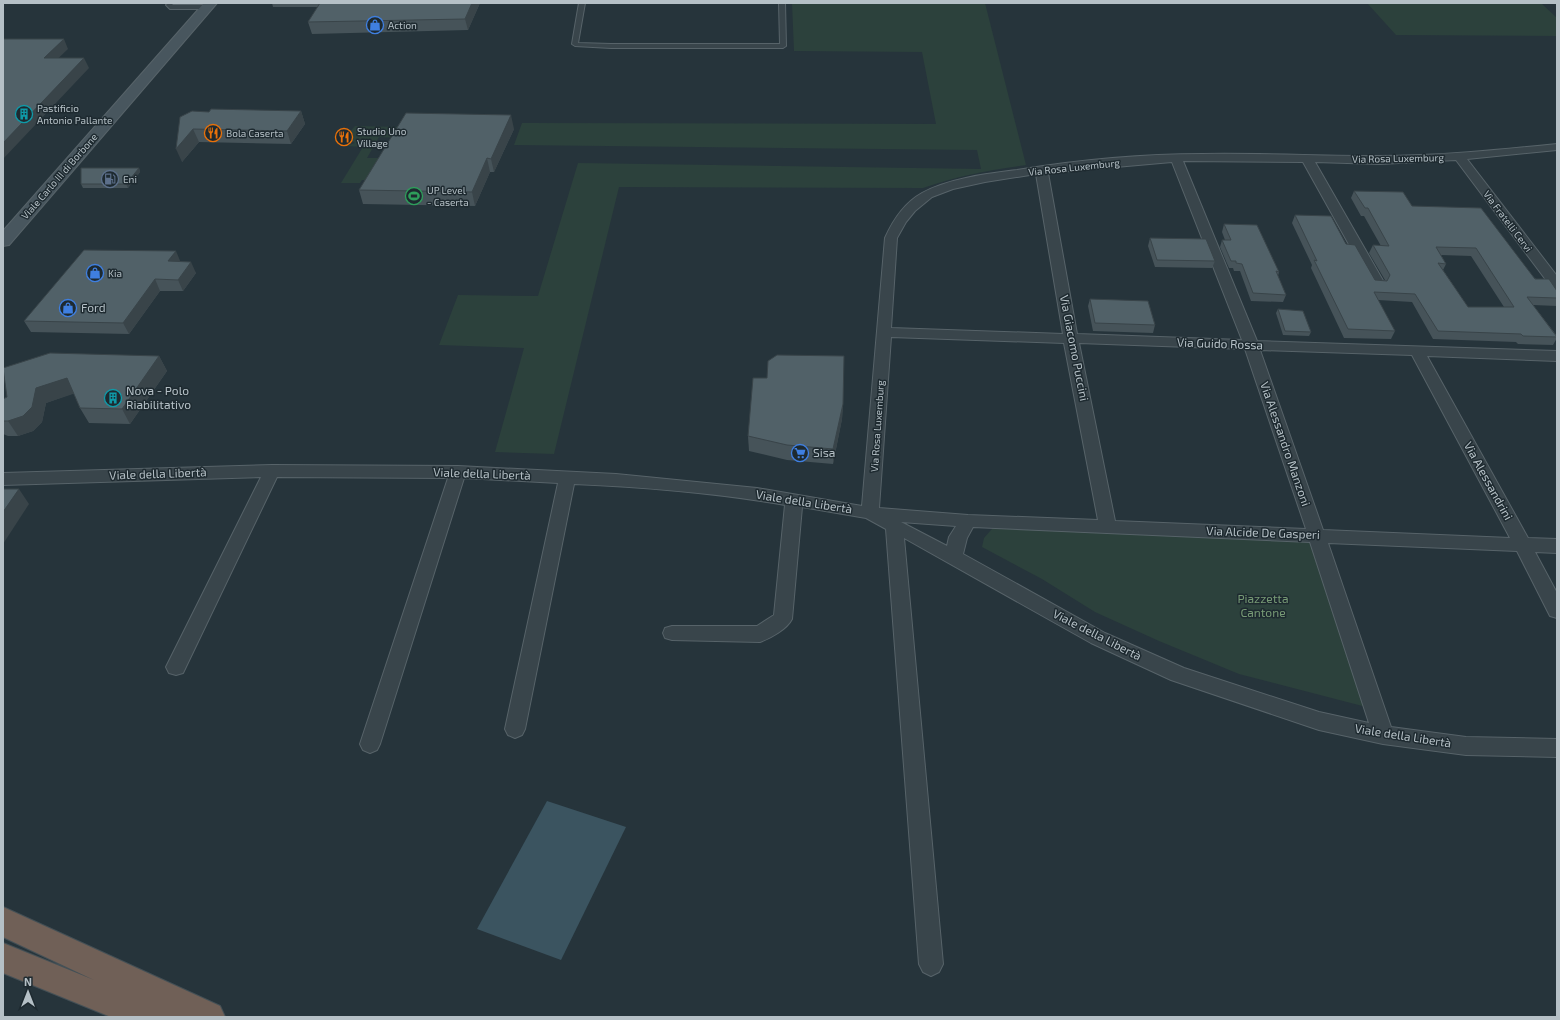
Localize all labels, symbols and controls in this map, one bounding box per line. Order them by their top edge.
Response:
shop icon: Action [365,15,385,35]
place label: Action [388,19,417,31]
place label: Pastificio Antonio Pallante [37,102,113,126]
building icon: Pastificio Antonio Pallante [14,104,34,124]
restaurant icon: Bola Caserta [203,123,223,143]
place label: Studio Uno Village [357,125,407,149]
place label: Bola Caserta [226,127,284,139]
restaurant icon: Studio Uno Village [334,127,354,147]
street label: Viale Carlo III di Borbone [18,131,100,221]
street label: Via Rosa Luxemburg [1352,151,1445,165]
street label: Via Rosa Luxemburg [1028,156,1121,178]
fuel station icon: Eni [100,169,120,189]
place label: Eni [123,173,137,185]
place label: UP Level - Caserta [427,184,469,208]
sports icon: UP Level - Caserta [404,186,424,206]
street label: Via Fratelli Cervi [1481,188,1535,254]
shop icon: Kia [85,263,105,283]
place label: Kia [108,267,122,279]
street label: Via Giacomo Puccini [1058,294,1092,402]
shop icon: Ford [58,298,78,318]
place label: Ford [81,300,106,314]
street label: Via Guido Rossa [1177,335,1263,352]
street label: Via Rosa Luxemburg [868,379,886,472]
street label: Via Alessandro Manzoni [1258,380,1314,508]
place label: Nova - Polo Riabilitativo [126,383,191,411]
building icon: Nova - Polo Riabilitativo [103,388,123,408]
street label: Via Alessandrini [1462,439,1516,522]
supermarket icon: Sisa [790,443,810,463]
place label: Sisa [813,445,835,459]
street label: Viale della Libertà [109,464,207,482]
street label: Viale della Libertà [433,464,531,482]
street label: Viale della Libertà [755,486,853,516]
street label: Via Alcide De Gasperi [1206,523,1320,541]
park label: Piazzetta Cantone [1237,591,1289,619]
street label: Viale della Libertà [1051,606,1144,663]
street label: Viale della Libertà [1354,720,1452,750]
north arrow [8,972,48,1012]
text: N [24,975,32,988]

